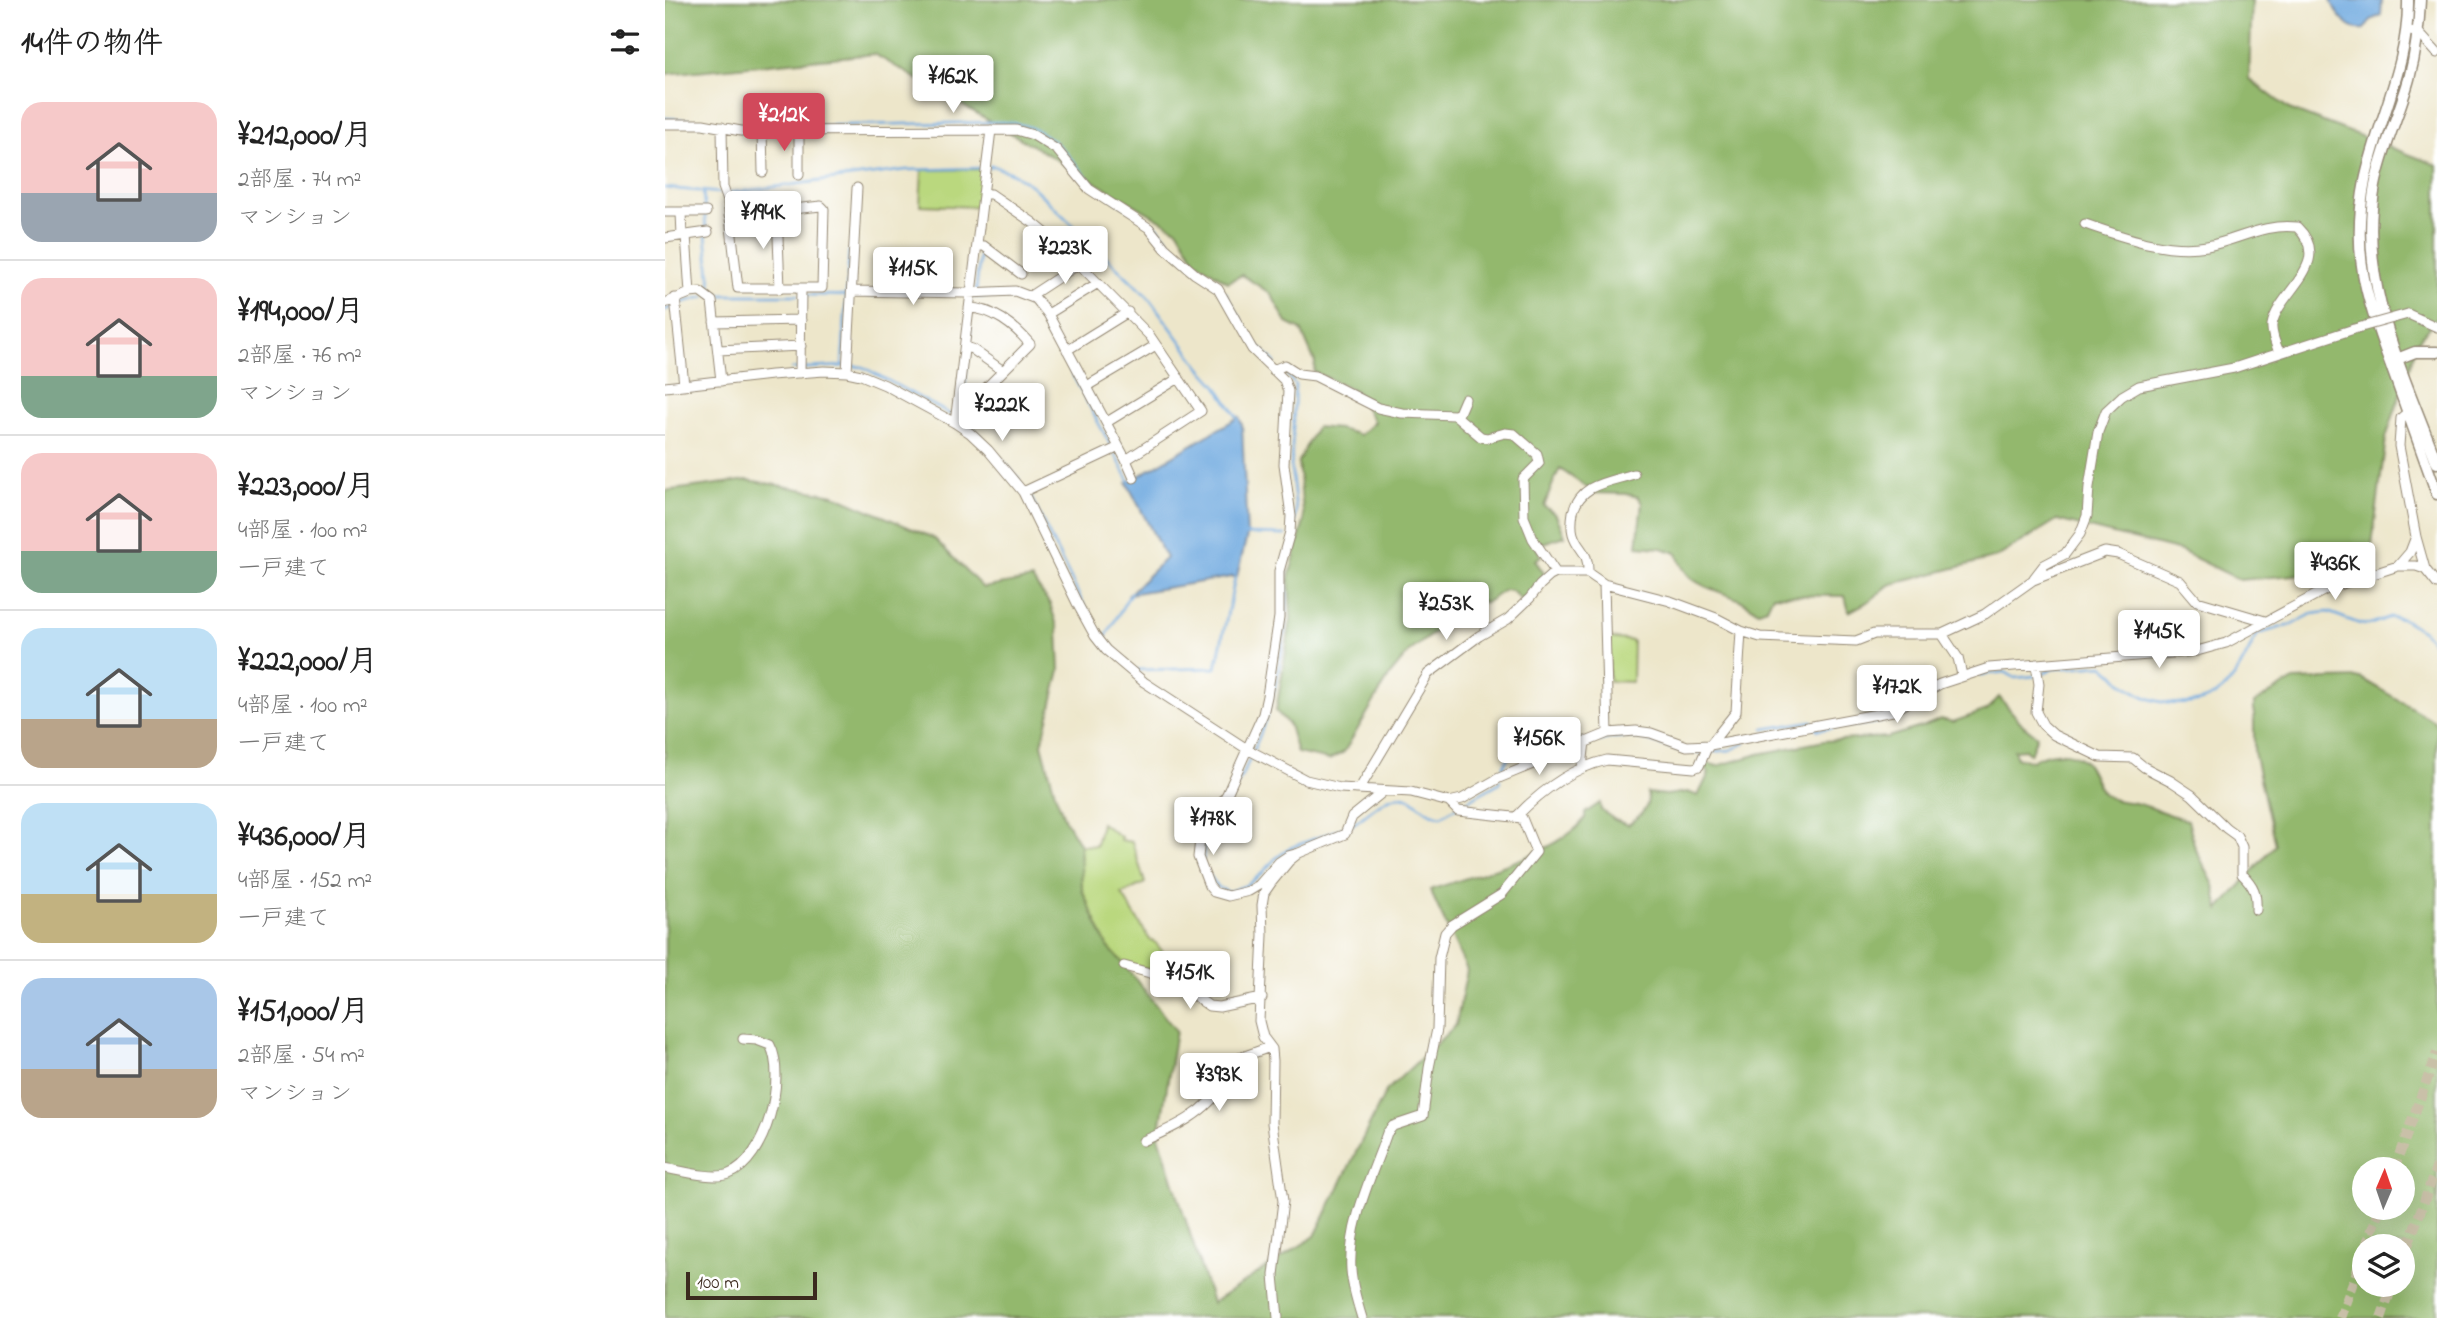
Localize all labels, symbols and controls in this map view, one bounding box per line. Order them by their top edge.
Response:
text: 14件の物件 [21,23,163,67]
icon: filters [606,23,644,61]
pin: ¥162K [904,55,1002,115]
text: ¥162K [929,61,978,94]
pin: ¥212K [735,94,833,153]
text: ¥212K [759,99,809,132]
text: ¥212,000/月 [238,115,372,159]
icon: home [77,130,161,214]
text: 2部屋 · 74 m² [238,164,361,197]
pin: ¥194K [714,191,812,251]
text: ¥194K [741,197,785,230]
text: マンション [238,202,352,235]
pin: ¥223K [1016,226,1114,286]
text: ¥223K [1039,232,1091,265]
pin: ¥115K [864,247,962,307]
text: ¥115K [889,253,937,286]
text: ¥194,000/月 [238,291,364,335]
icon: home [77,306,161,390]
text: 2部屋 · 76 m² [238,340,362,373]
text: マンション [238,378,352,411]
pin: ¥222K [953,384,1051,443]
text: ¥222K [975,389,1029,422]
text: ¥223,000/月 [238,466,375,510]
icon: home [77,481,161,565]
text: 4部屋 · 100 m² [238,515,368,548]
pin: ¥436K [2286,542,2384,602]
text: ¥436K [2310,548,2360,581]
text: 一戸建て [238,553,330,586]
pin: ¥253K [1397,582,1495,642]
text: ¥253K [1419,588,1473,621]
pin: ¥145K [2110,610,2208,670]
text: ¥145K [2134,616,2184,649]
text: ¥222,000/月 [238,641,378,685]
icon: home [77,656,161,740]
pin: ¥172K [1848,666,1946,725]
text: ¥172K [1873,671,1921,704]
text: 4部屋 · 100 m² [238,690,368,723]
pin: ¥156K [1490,718,1588,777]
text: ¥156K [1514,723,1564,756]
text: 一戸建て [238,728,330,761]
pin: ¥178K [1164,798,1262,857]
text: ¥178K [1190,803,1236,836]
text: ¥436,000/月 [238,816,371,860]
icon: home [77,831,161,915]
text: 4部屋 · 152 m² [238,865,372,898]
text: 一戸建て [238,903,330,936]
pin: ¥151K [1141,951,1239,1011]
text: ¥151K [1166,957,1214,990]
text: ¥151,000/月 [238,991,369,1035]
icon: home [77,1006,161,1090]
text: 2部屋 · 54 m² [238,1040,365,1073]
pin: ¥393K [1170,1054,1268,1113]
text: ¥393K [1196,1059,1242,1092]
text: マンション [238,1078,352,1111]
north arrow [2352,1157,2415,1220]
map controls [2352,1157,2415,1297]
button: layers [2352,1234,2415,1297]
scale bar [686,1269,817,1301]
text: 100 m [697,1270,739,1297]

